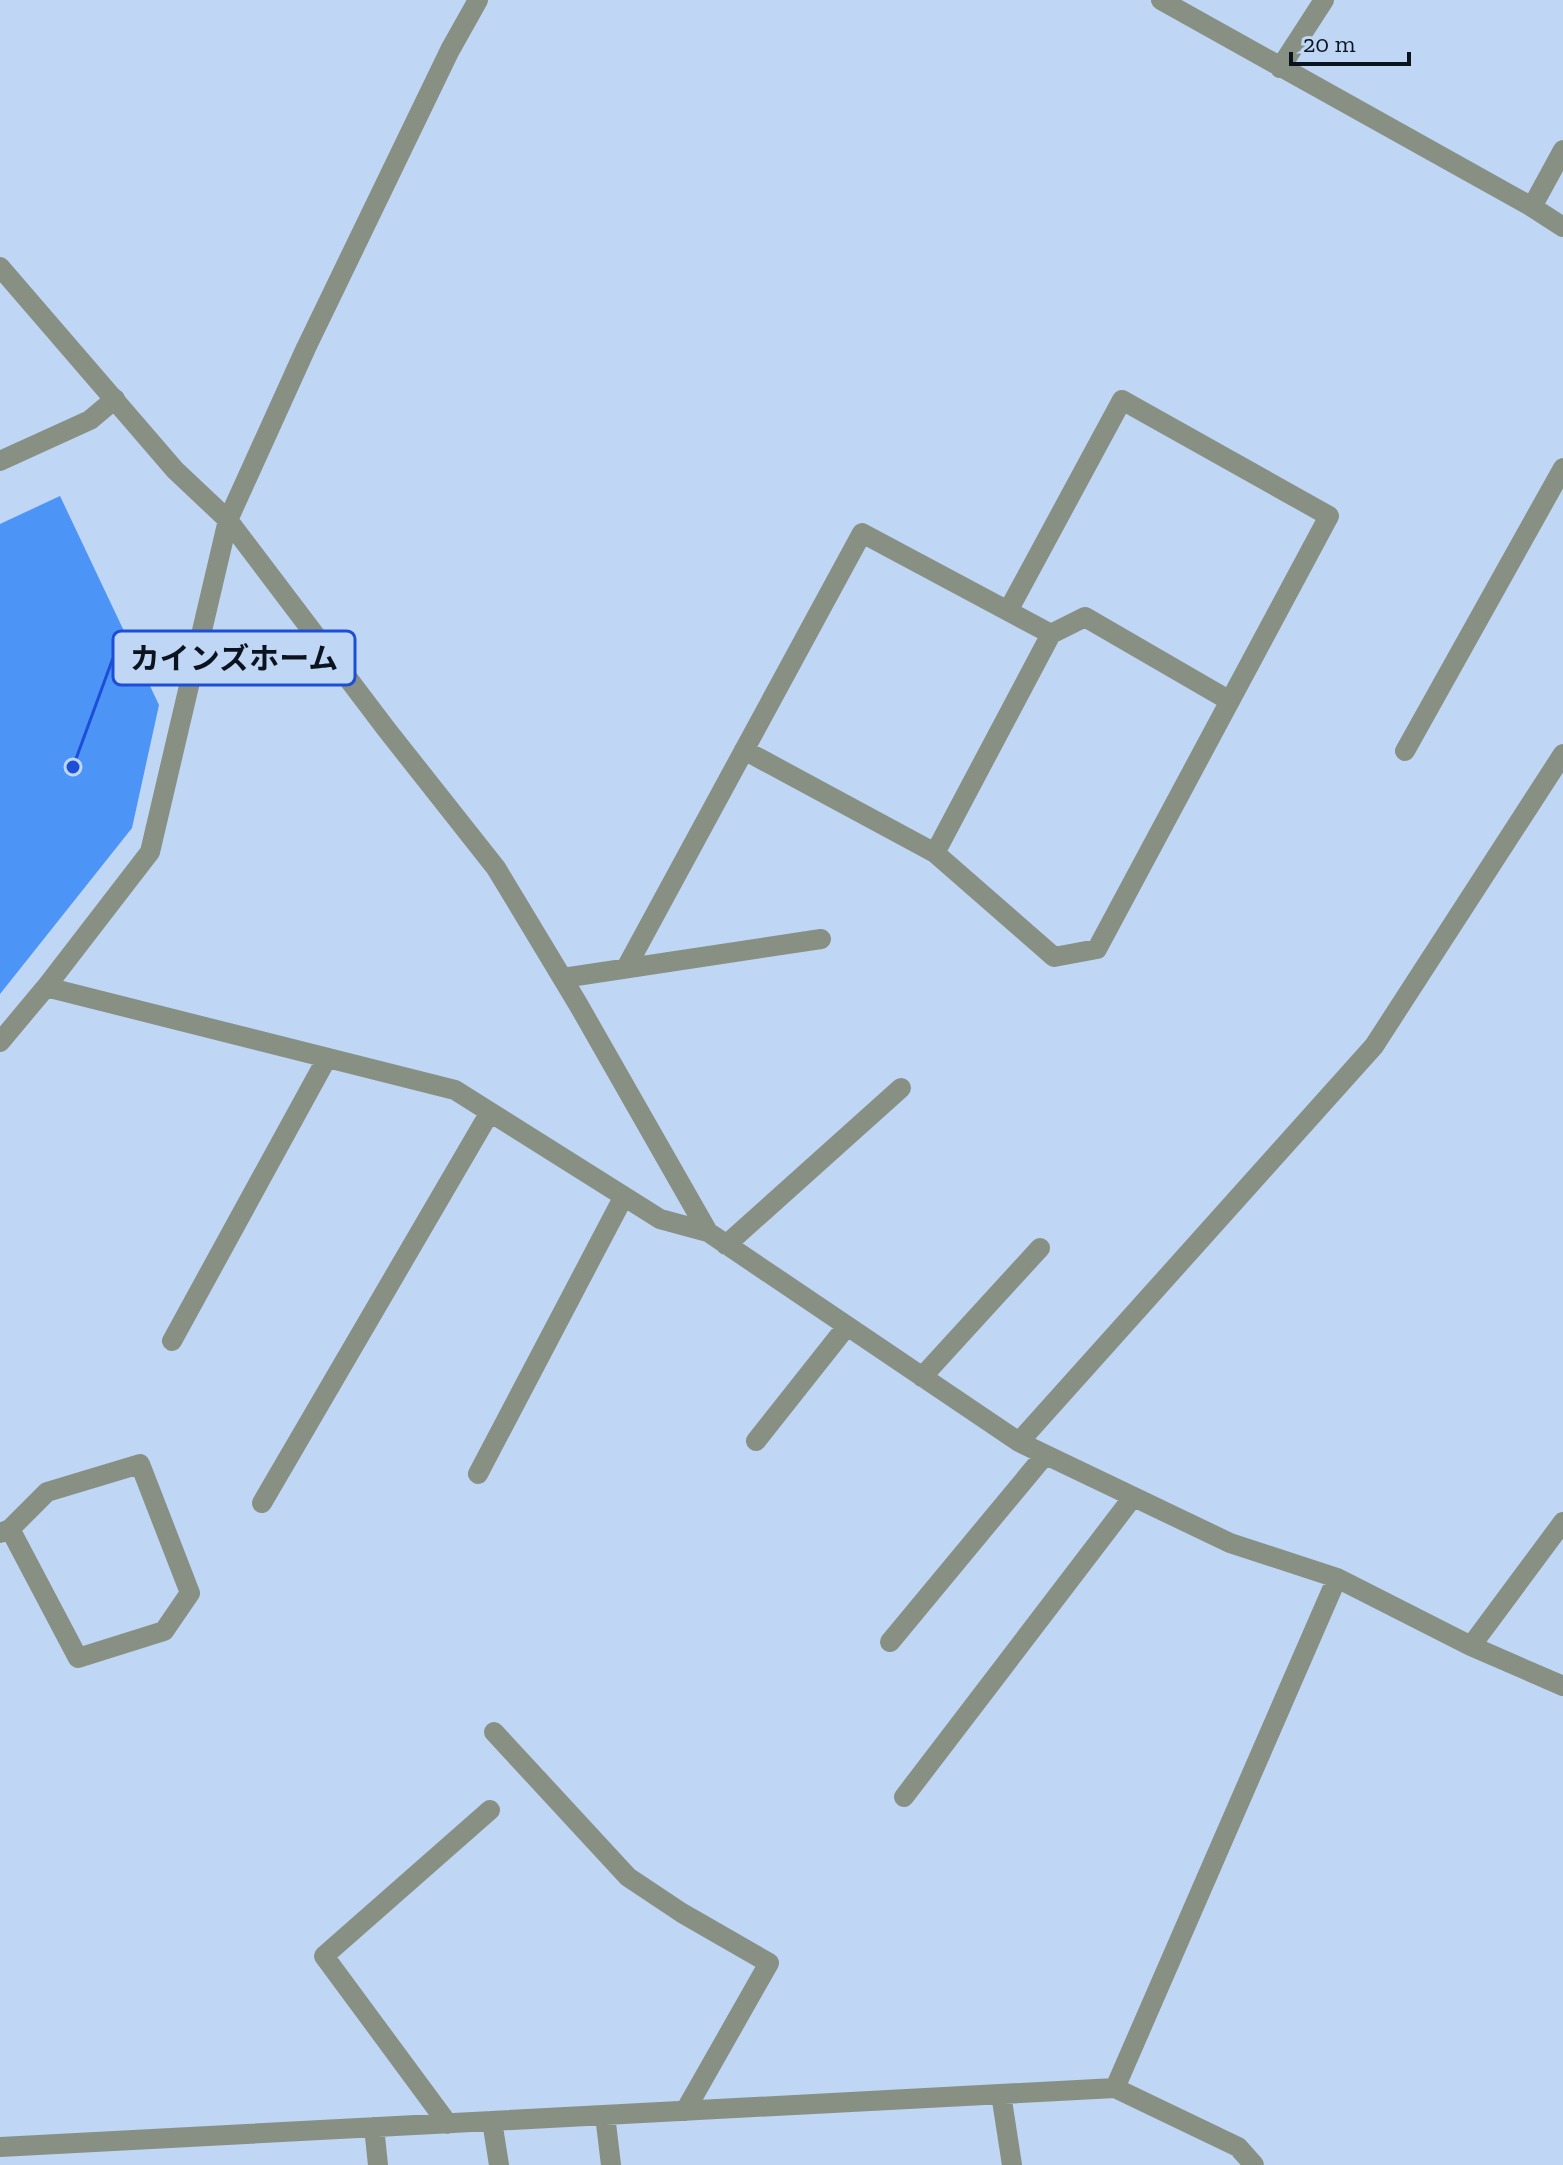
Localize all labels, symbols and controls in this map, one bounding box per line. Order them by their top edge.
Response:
scale bar [1291,16,1409,66]
text: 20 m [1303,29,1356,58]
callout: カインズホーム [113,631,355,685]
text: カインズホーム [130,641,338,677]

